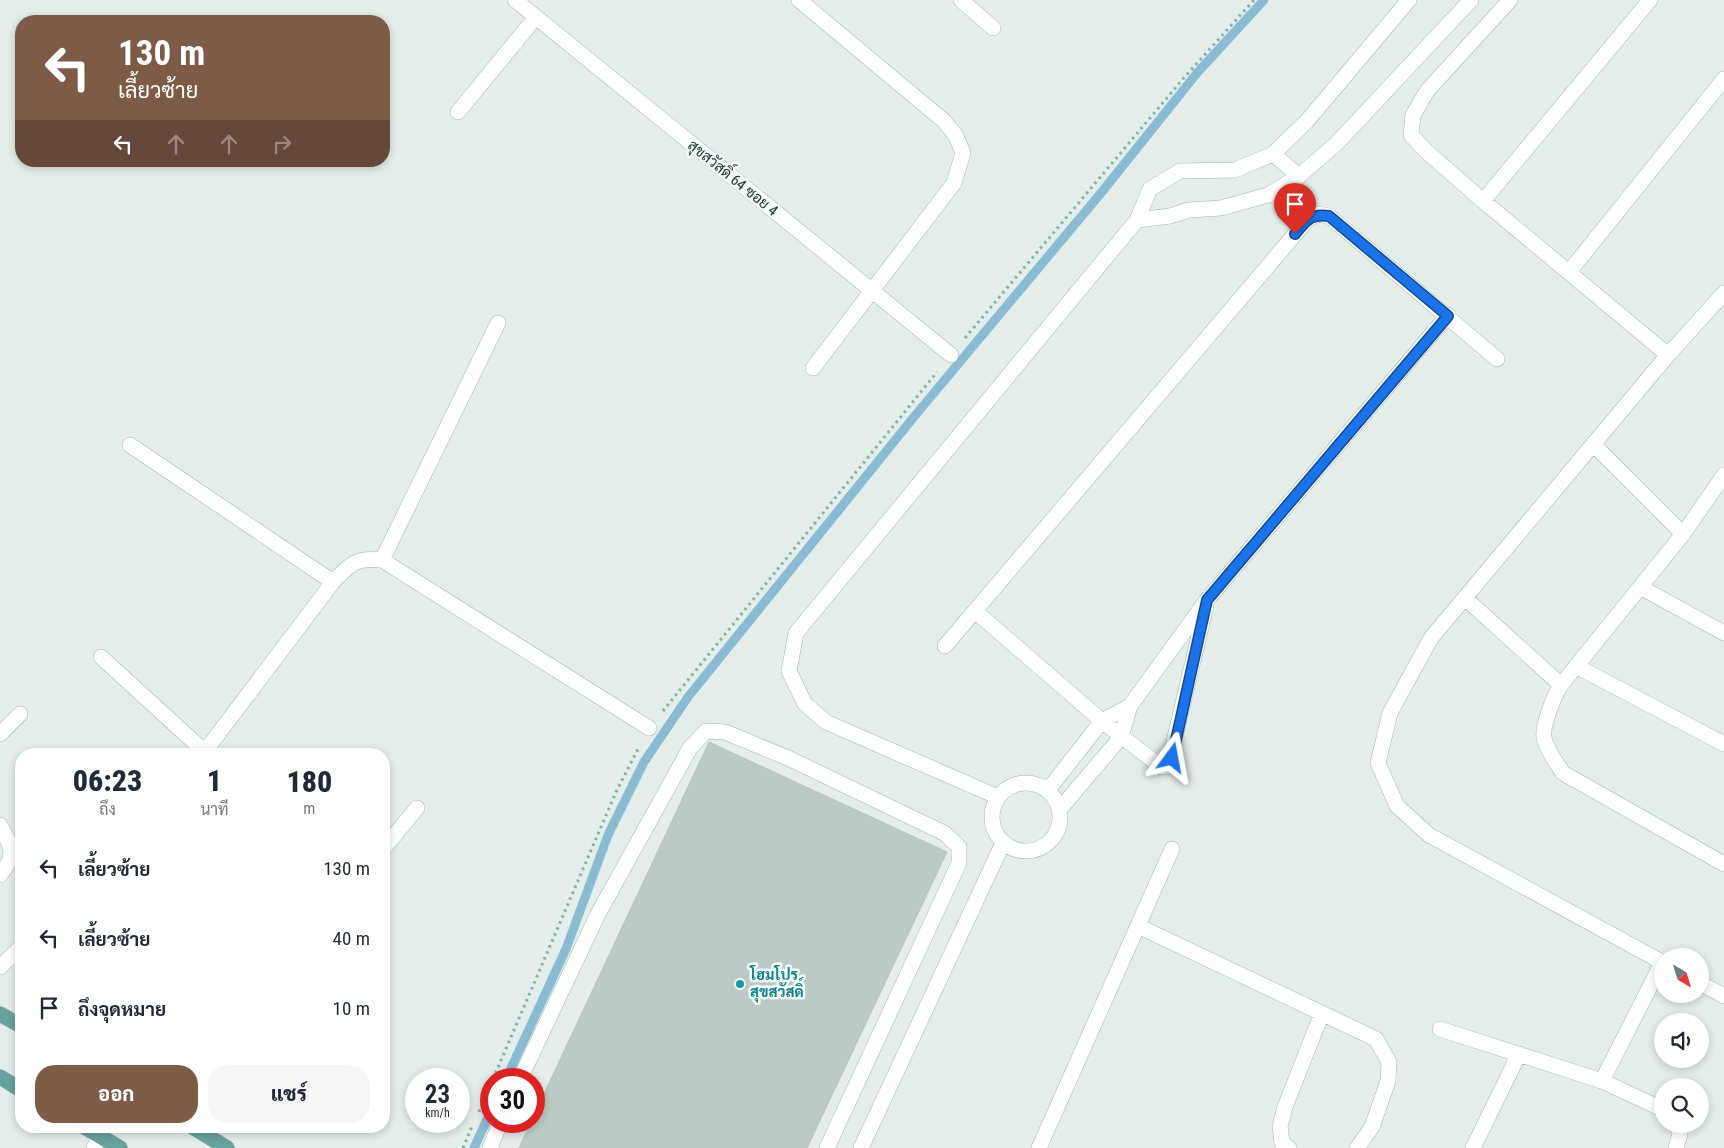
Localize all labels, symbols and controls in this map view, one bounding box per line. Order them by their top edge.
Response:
text: 130 m [118,33,205,74]
icon: left [35,35,100,100]
text: เลี้ยวซ้าย [118,78,198,103]
icon: left [109,130,137,158]
icon: ahead [162,130,190,158]
icon: ahead [215,130,243,158]
icon: right [268,130,296,158]
street label: สุขสวัสดิ์ 64 ซอย 4 [683,131,786,221]
pin [1274,183,1316,234]
icon: arrive [1281,190,1309,218]
position arrow [1145,731,1197,783]
text: 06:23 [73,763,142,798]
text: 1 [207,763,222,798]
text: 180 [286,764,332,799]
text: m [303,799,315,818]
text: ถึง [99,800,116,819]
text: นาที [200,800,229,819]
icon: left [35,854,63,882]
text: 130 m [323,857,370,880]
text: เลี้ยวซ้าย [78,858,150,881]
icon: left [35,924,63,952]
text: 40 m [333,927,370,950]
text: เลี้ยวซ้าย [78,928,150,951]
north arrow [1654,948,1709,1002]
map controls [1654,948,1709,1133]
place label: โฮมโปร สุขสวัสดิ์ [749,964,804,1003]
marker: โฮมโปร สุขสวัสดิ์ [734,978,746,990]
icon: arrive [35,994,63,1022]
text: 10 m [333,997,370,1020]
text: ถึงจุดหมาย [78,998,166,1021]
button: sound [1654,1013,1709,1068]
button: ออก [35,1065,198,1123]
button: แชร์ [208,1065,370,1123]
speed limit sign: 30 [480,1068,545,1133]
button: search [1654,1078,1709,1133]
text: 23 [425,1080,450,1109]
text: km/h [425,1106,450,1120]

